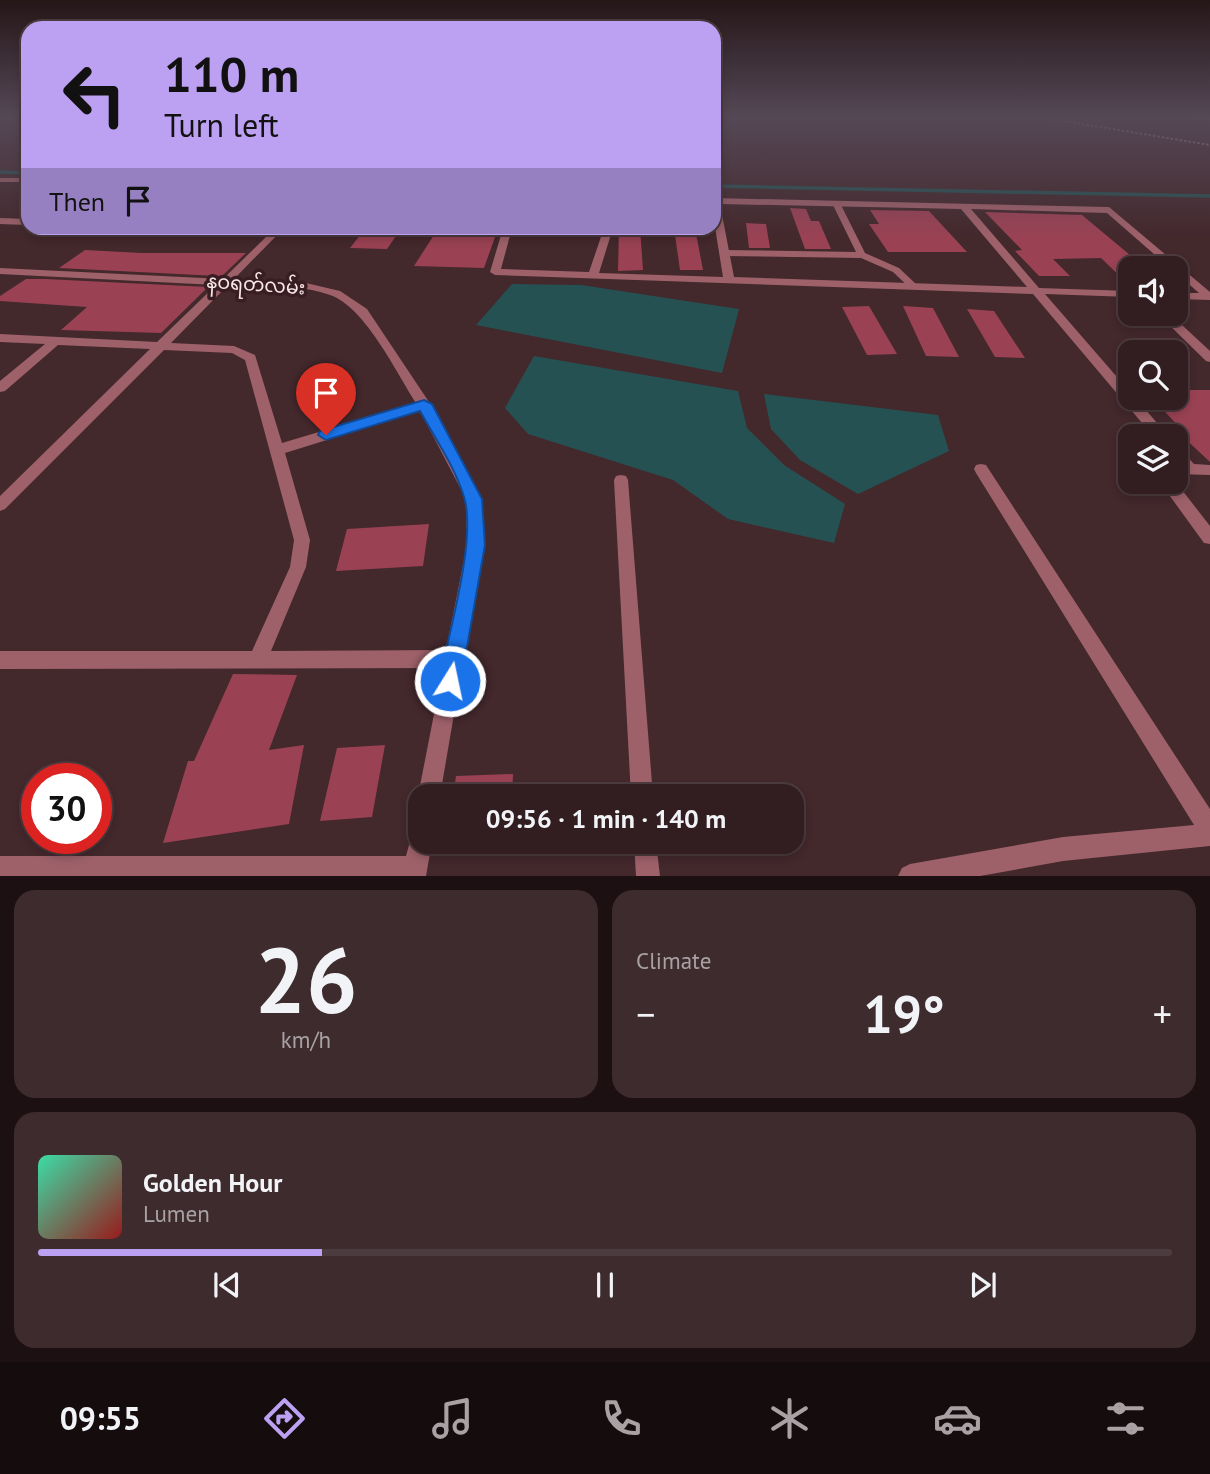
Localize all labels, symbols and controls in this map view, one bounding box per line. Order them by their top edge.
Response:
text: 110 m [164,42,299,106]
icon: left [49,49,140,140]
text: Turn left [164,104,279,146]
icon: arrive [119,182,157,220]
text: Then [49,185,105,218]
map controls [1118,256,1188,494]
button: sound [1118,256,1188,326]
street label: နဝရတ်လမ်း [206,267,306,303]
button: search [1118,340,1188,410]
pin [296,363,356,435]
icon: arrive [307,374,345,412]
button: layers [1118,424,1188,494]
position arrow [413,644,487,718]
speed limit sign: 30 [21,763,112,854]
text: 09:56 · 1 min · 140 m [486,802,726,835]
text: 26 [254,920,358,1038]
text: Climate [636,946,711,975]
text: 19° [863,980,945,1047]
text: − [636,989,655,1038]
text: + [1153,989,1172,1038]
text: km/h [281,1025,331,1054]
text: Golden Hour [143,1166,282,1199]
text: Lumen [143,1199,210,1228]
icon: previous [208,1266,246,1304]
icon: pause [586,1266,624,1304]
icon: next [964,1266,1002,1304]
icon: directions [260,1394,309,1443]
icon: music [428,1394,477,1443]
icon: phone [597,1394,646,1443]
icon: climate [765,1394,814,1443]
icon: car [933,1394,982,1443]
icon: filters [1101,1394,1150,1443]
text: 09:55 [60,1397,141,1439]

